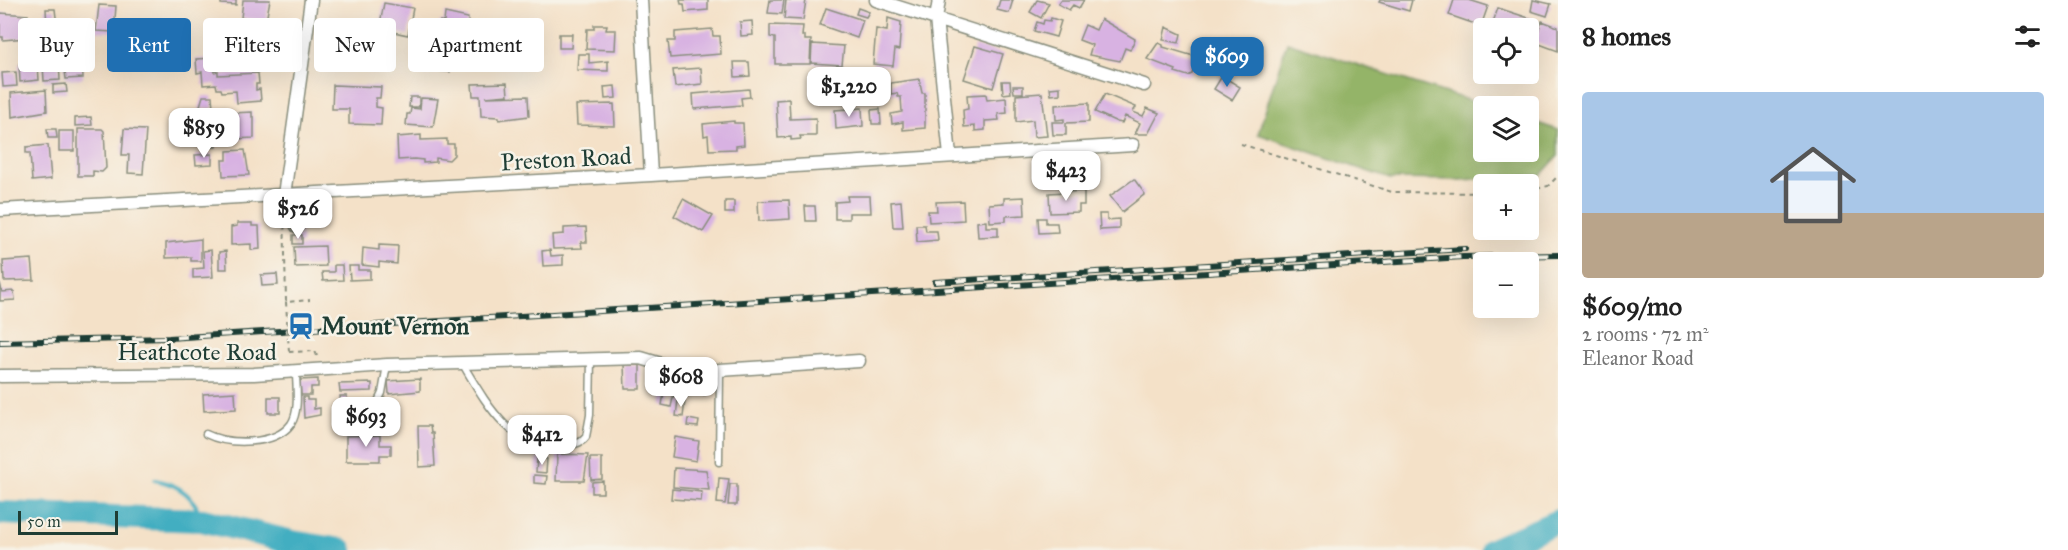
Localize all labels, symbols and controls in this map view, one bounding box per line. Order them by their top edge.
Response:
chip: Buy [18,18,95,72]
chip: Rent [107,18,191,72]
chip: Filters [203,18,302,72]
chip: New [314,18,396,72]
chip: Apartment [408,18,544,72]
map controls [1473,18,1539,318]
button: locate [1473,18,1539,84]
text: 8 homes [1582,20,1671,52]
icon: filters [2011,20,2044,53]
pin: $609 [1191,37,1263,88]
text: $609 [1205,44,1249,68]
pin: $1,220 [800,67,898,118]
text: $1,220 [821,74,877,98]
button: layers [1473,96,1539,162]
pin: $859 [168,108,240,159]
text: $859 [183,115,225,139]
icon: home [1759,131,1867,239]
street label: Preston Road [500,141,632,177]
pin: $423 [1030,151,1102,202]
text: $423 [1045,158,1087,182]
button: + [1473,174,1539,240]
pin: $526 [262,189,334,240]
text: $526 [277,196,319,220]
button: − [1473,252,1539,318]
text: $609/mo [1582,290,1682,322]
station icon: Mount Vernon [286,311,316,341]
place label: Mount Vernon [321,311,469,341]
text: 2 rooms · 72 m² [1582,322,1709,346]
street label: Heathcote Road [117,337,277,367]
text: Eleanor Road [1582,346,1694,370]
pin: $608 [645,357,717,408]
text: $608 [659,364,703,388]
pin: $693 [330,397,402,448]
text: $693 [346,404,387,428]
pin: $412 [506,415,578,466]
text: $412 [522,422,562,446]
scale bar [18,508,118,536]
text: 50 m [27,512,61,531]

